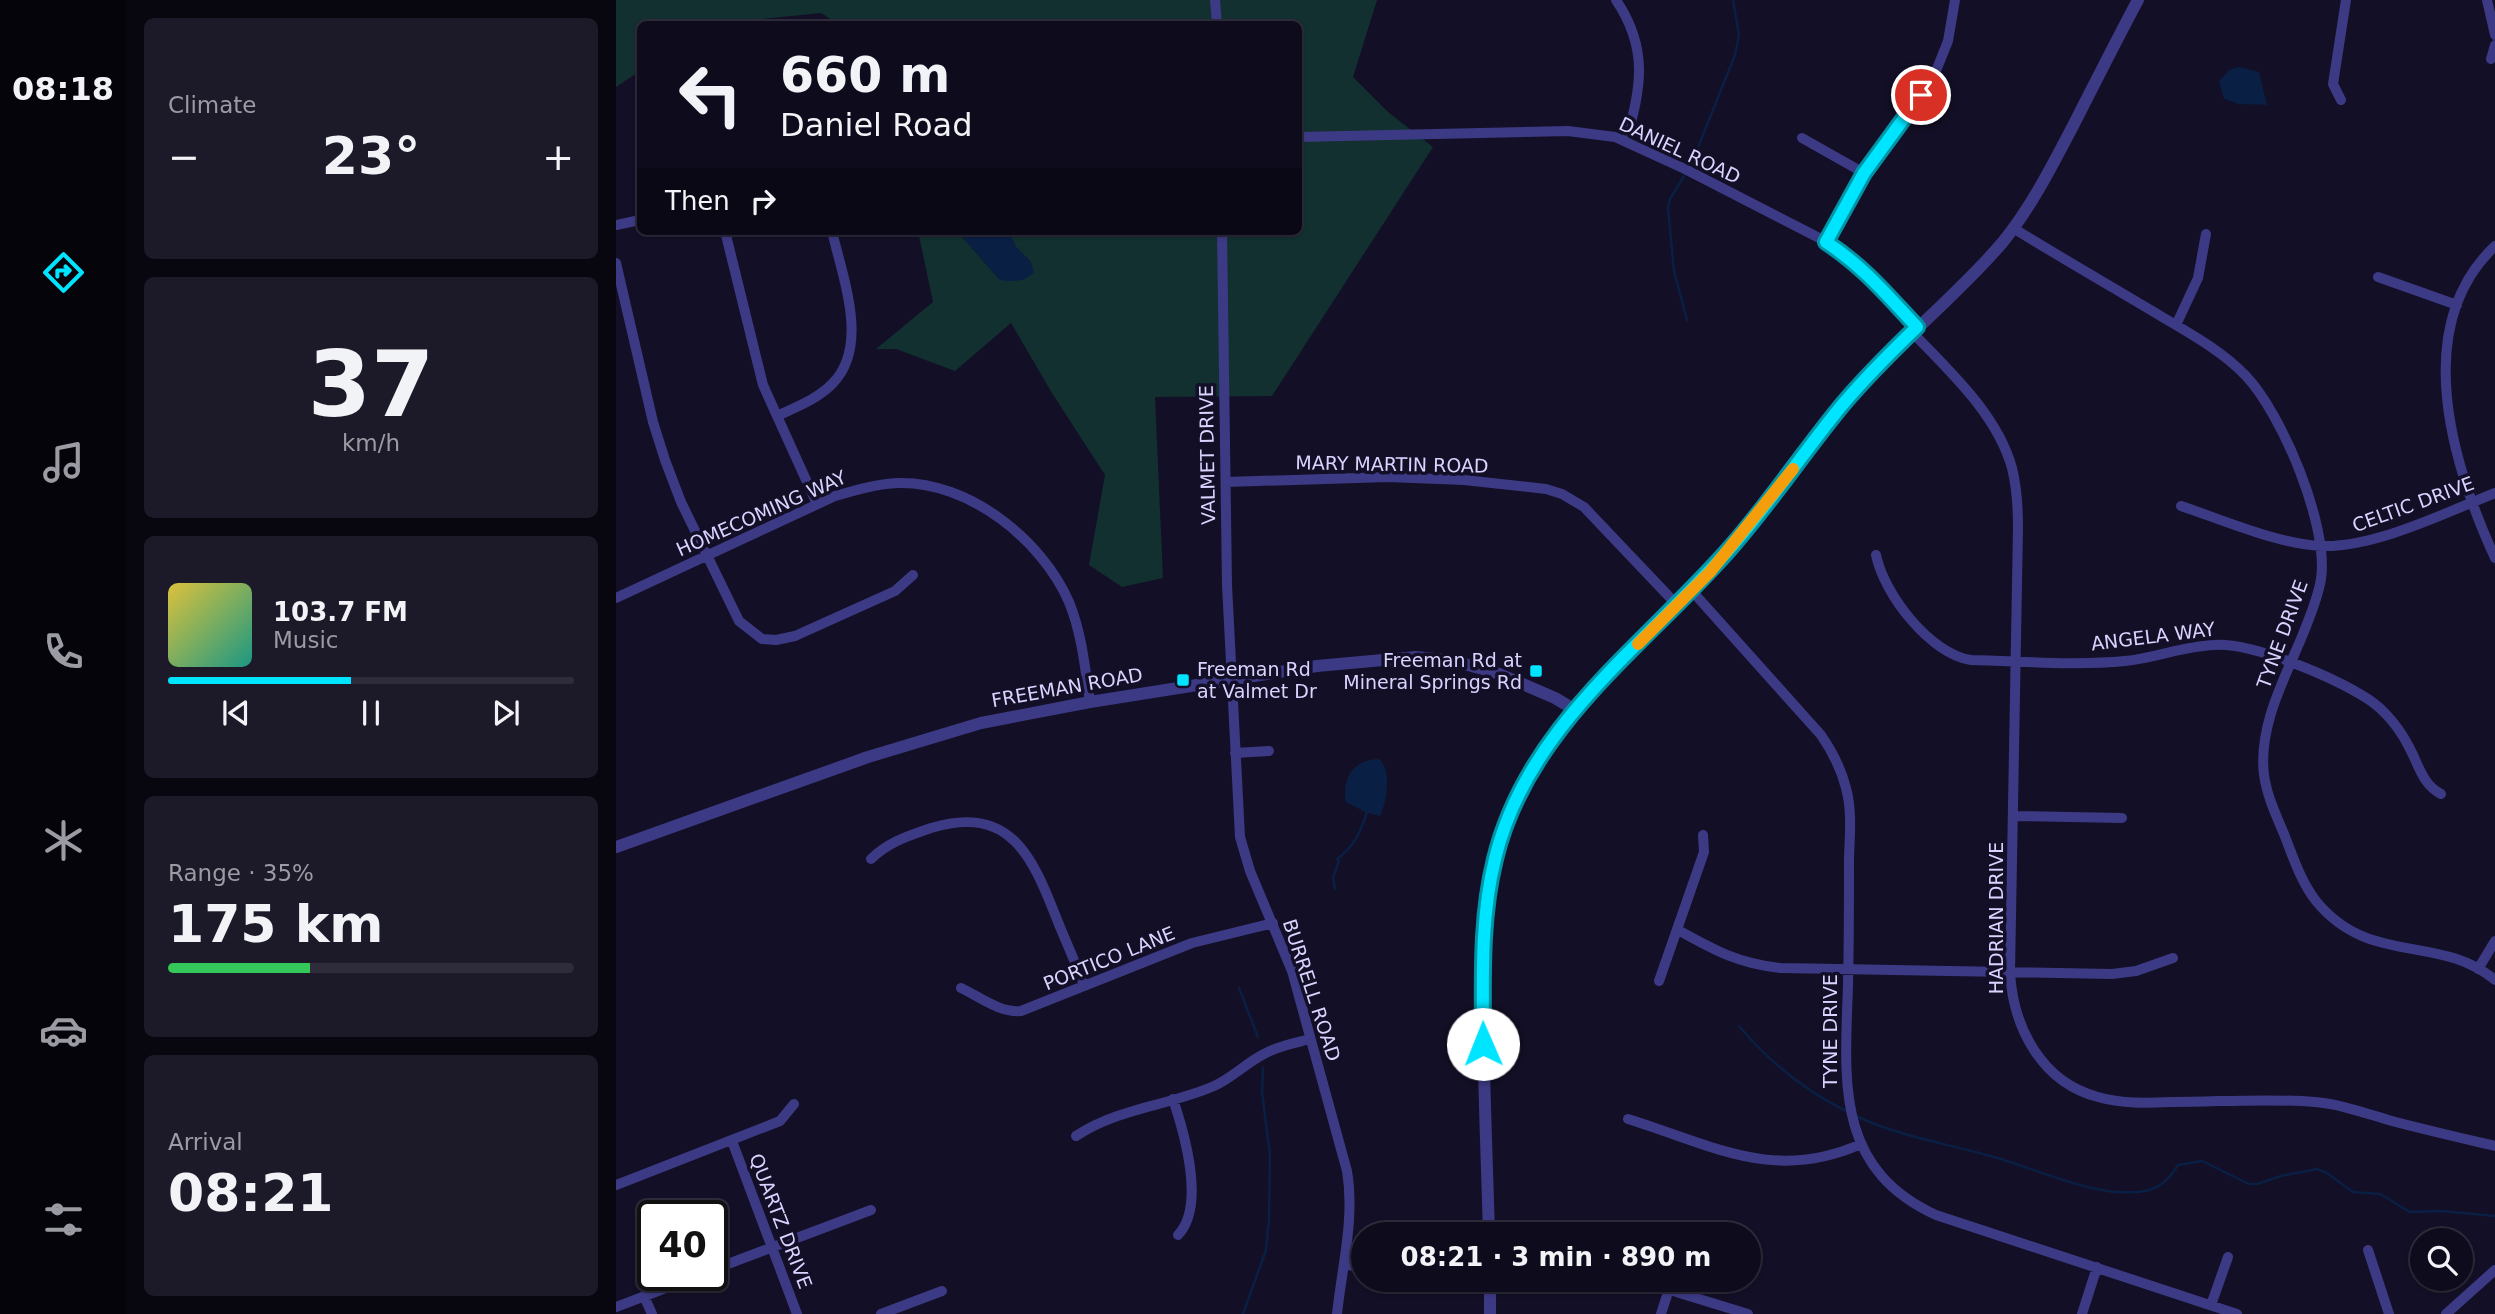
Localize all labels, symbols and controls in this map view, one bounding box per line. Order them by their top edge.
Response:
text: 660 m [780,47,950,104]
icon: left [665,49,756,140]
pin [1891,65,1951,125]
text: 08:18 [12,70,114,108]
icon: arrive [1902,76,1940,114]
text: Climate [168,92,257,118]
text: Daniel Road [780,106,972,144]
street label: DANIEL ROAD [1616,112,1744,188]
text: 23° [322,126,420,186]
text: − [168,135,200,179]
text: + [542,135,574,179]
icon: right [744,182,782,220]
text: Then [665,186,730,216]
icon: directions [39,248,88,297]
text: 37 [308,332,434,437]
street label: VALMET DRIVE [1195,385,1219,525]
text: km/h [342,430,400,456]
icon: music [39,438,88,487]
street label: MARY MARTIN ROAD [1295,451,1489,477]
street label: HOMECOMING WAY [673,465,850,560]
street label: CELTIC DRIVE [2349,472,2477,536]
street label: TYNE DRIVE [2252,577,2312,692]
text: 103.7 FM [273,597,408,627]
street label: ANGELA WAY [2090,617,2217,655]
icon: phone [39,627,88,676]
text: Music [273,627,338,653]
place label: Freeman Rd at Mineral Springs Rd [1343,649,1522,693]
place label: Freeman Rd at Valmet Dr [1197,658,1317,702]
street label: FREEMAN ROAD [990,663,1144,711]
marker: Freeman Rd at Mineral Springs Rd [1528,663,1544,679]
marker: Freeman Rd at Valmet Dr [1175,672,1191,688]
icon: previous [217,694,255,732]
icon: pause [352,694,390,732]
icon: next [487,694,525,732]
icon: climate [39,816,88,865]
street label: HADRIAN DRIVE [1985,842,2007,994]
text: Range · 35% [168,860,314,886]
text: 175 km [168,894,383,954]
street label: BURRELL ROAD [1279,916,1345,1064]
street label: PORTICO LANE [1040,922,1178,994]
street label: TYNE DRIVE [1819,974,1841,1089]
icon: car [39,1006,88,1055]
position arrow [1446,1007,1520,1081]
text: Arrival [168,1129,243,1155]
street label: QUARTZ DRIVE [745,1150,817,1292]
text: 08:21 [168,1163,334,1223]
icon: filters [39,1195,88,1244]
speed limit sign: 40 [637,1200,728,1291]
map controls [2410,1228,2473,1291]
button: search [2410,1228,2473,1291]
text: 08:21 · 3 min · 890 m [1401,1242,1711,1272]

